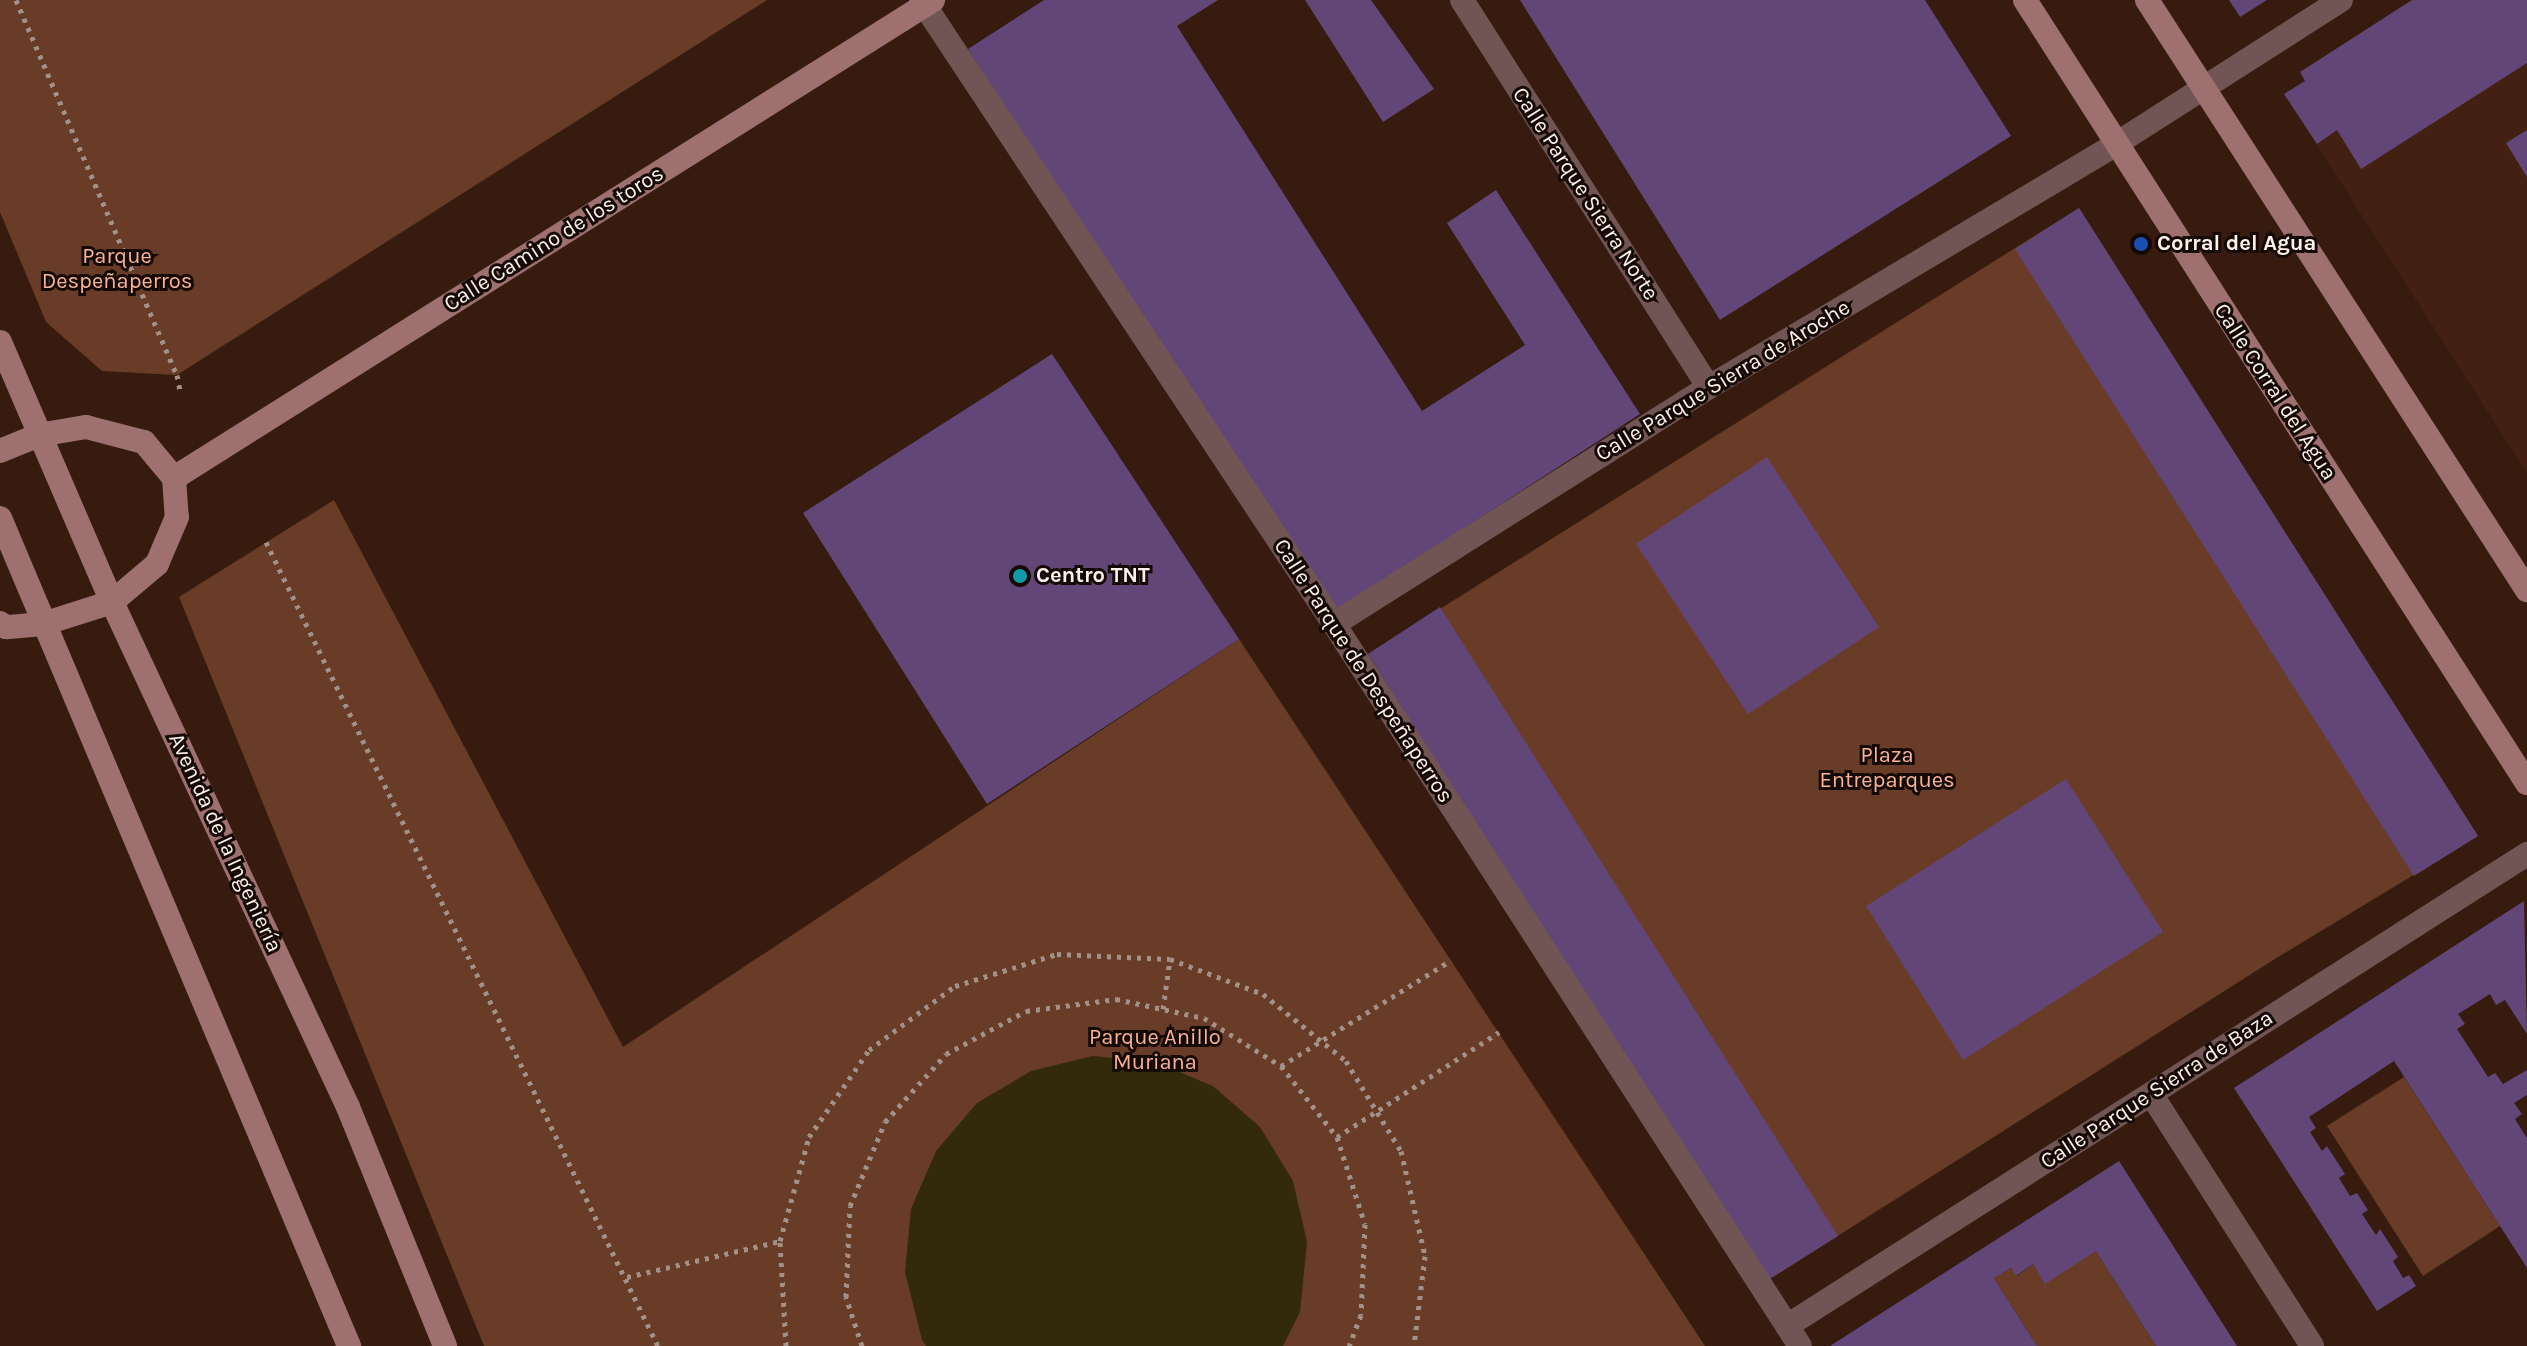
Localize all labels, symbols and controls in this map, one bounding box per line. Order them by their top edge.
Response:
street label: Calle Parque Sierra Norte [1506,83,1664,305]
street label: Calle Camino de los toros [439,160,669,318]
place label: Corral del Agua [2157,231,2316,257]
marker: Corral del Agua [2132,235,2150,253]
park label: Parque Despeñaperros [42,243,192,294]
street label: Calle Parque Sierra de Aroche [1591,295,1855,467]
street label: Calle Corral del Agua [2208,299,2342,485]
street label: Calle Parque de Despeñaperros [1268,534,1458,808]
place label: Centro TNT [1036,563,1150,589]
marker: Centro TNT [1011,567,1029,585]
street label: Avenida de la Ingeniería [163,729,287,957]
park label: Plaza Entreparques [1819,742,1955,794]
street label: Calle Parque Sierra de Baza [2036,1005,2278,1175]
park label: Parque Anillo Muriana [1089,1024,1221,1076]

